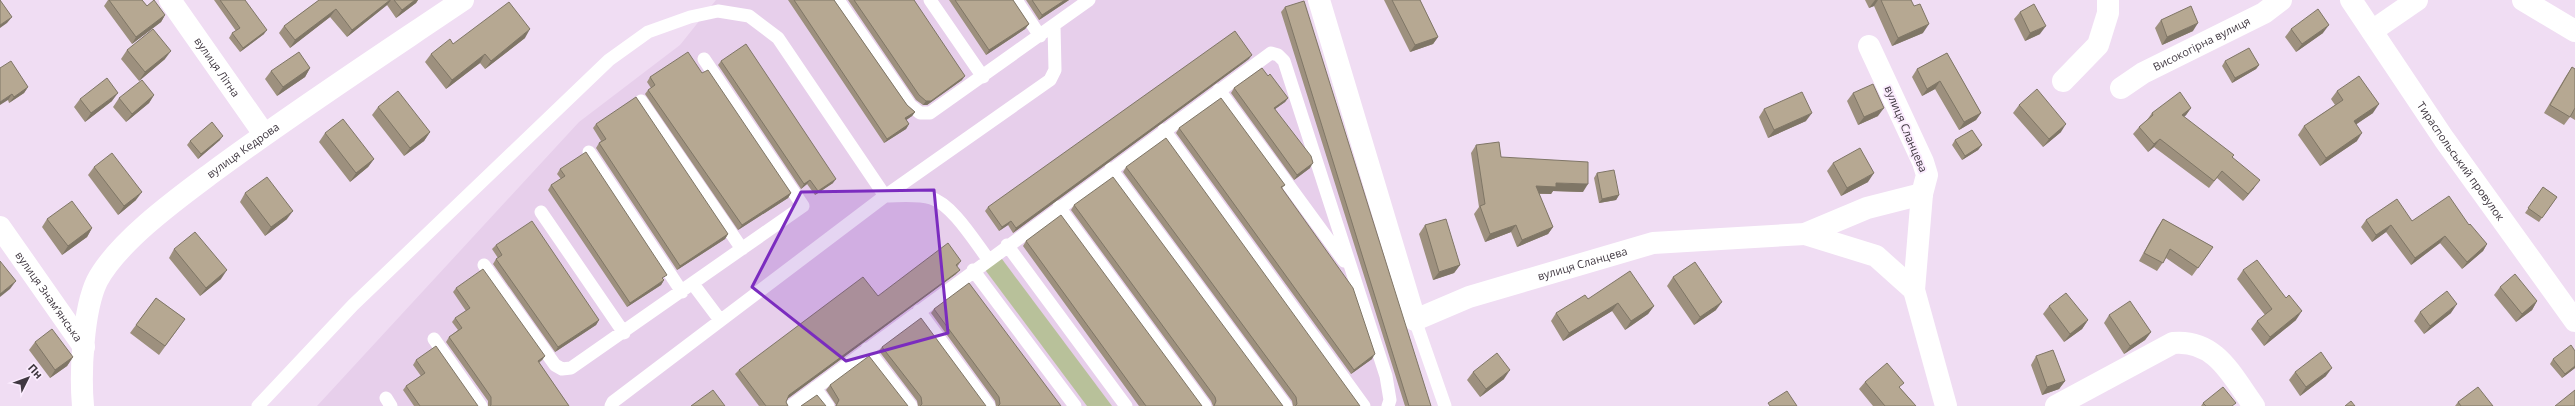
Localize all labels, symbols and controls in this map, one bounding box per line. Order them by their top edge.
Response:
street label: Високогірна вулиця [2150,13,2252,74]
street label: вулиця Літна [191,34,244,100]
street label: вулиця Сланцева [1881,83,1931,174]
street label: Тираспольський провулок [2414,98,2508,224]
street label: вулиця Кедрова [203,119,282,181]
street label: вулиця Сланцева [1536,243,1629,283]
street label: вулиця Знам’янська [12,248,86,345]
north arrow [8,358,48,398]
text: Пн [25,360,47,382]

